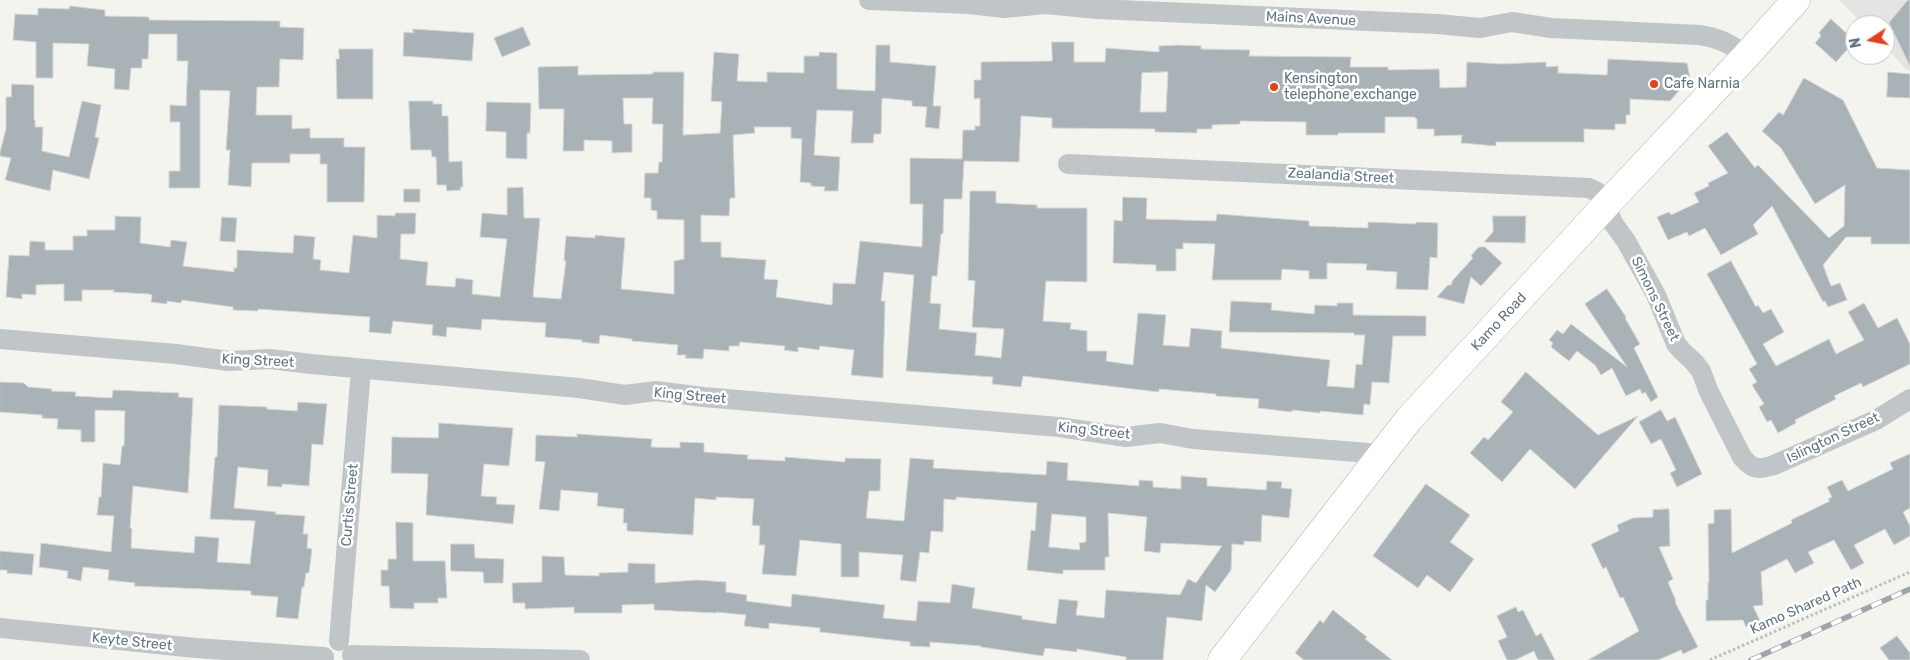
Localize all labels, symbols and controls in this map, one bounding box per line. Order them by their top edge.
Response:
street label: Mains Avenue [1265,8,1357,30]
north arrow [1845,15,1895,65]
text: N [1846,36,1865,49]
place label: Kensington telephone exchange [1284,71,1417,104]
place label: Cafe Narnia [1664,76,1740,92]
marker: Cafe Narnia [1648,78,1660,90]
marker: Kensington telephone exchange [1268,81,1280,93]
street label: Zealandia Street [1287,165,1395,187]
street label: Simons Street [1627,254,1683,344]
street label: Kamo Road [1468,290,1530,354]
street label: King Street [221,351,295,371]
street label: King Street [653,384,727,408]
street label: Islington Street [1784,409,1882,467]
street label: King Street [1057,419,1131,443]
street label: Curtis Street [338,463,362,547]
street label: Kamo Shared Path [1748,574,1864,638]
street label: Keyte Street [91,629,173,655]

